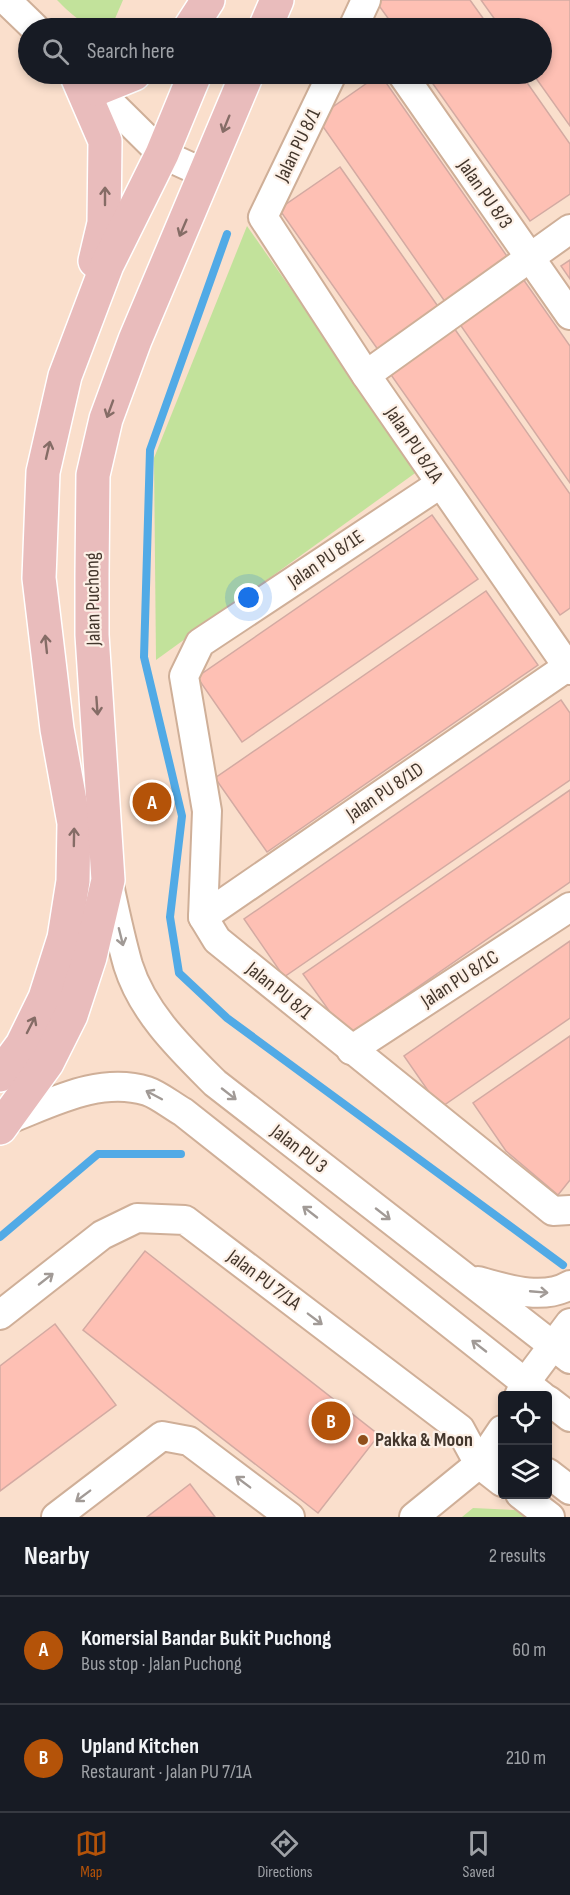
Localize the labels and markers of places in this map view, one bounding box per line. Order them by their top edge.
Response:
pin: A [132,780,172,824]
pin: B [312,1398,350,1444]
place label: Pakka & Moon [375,1428,473,1452]
marker: Pakka & Moon [356,1433,370,1447]

